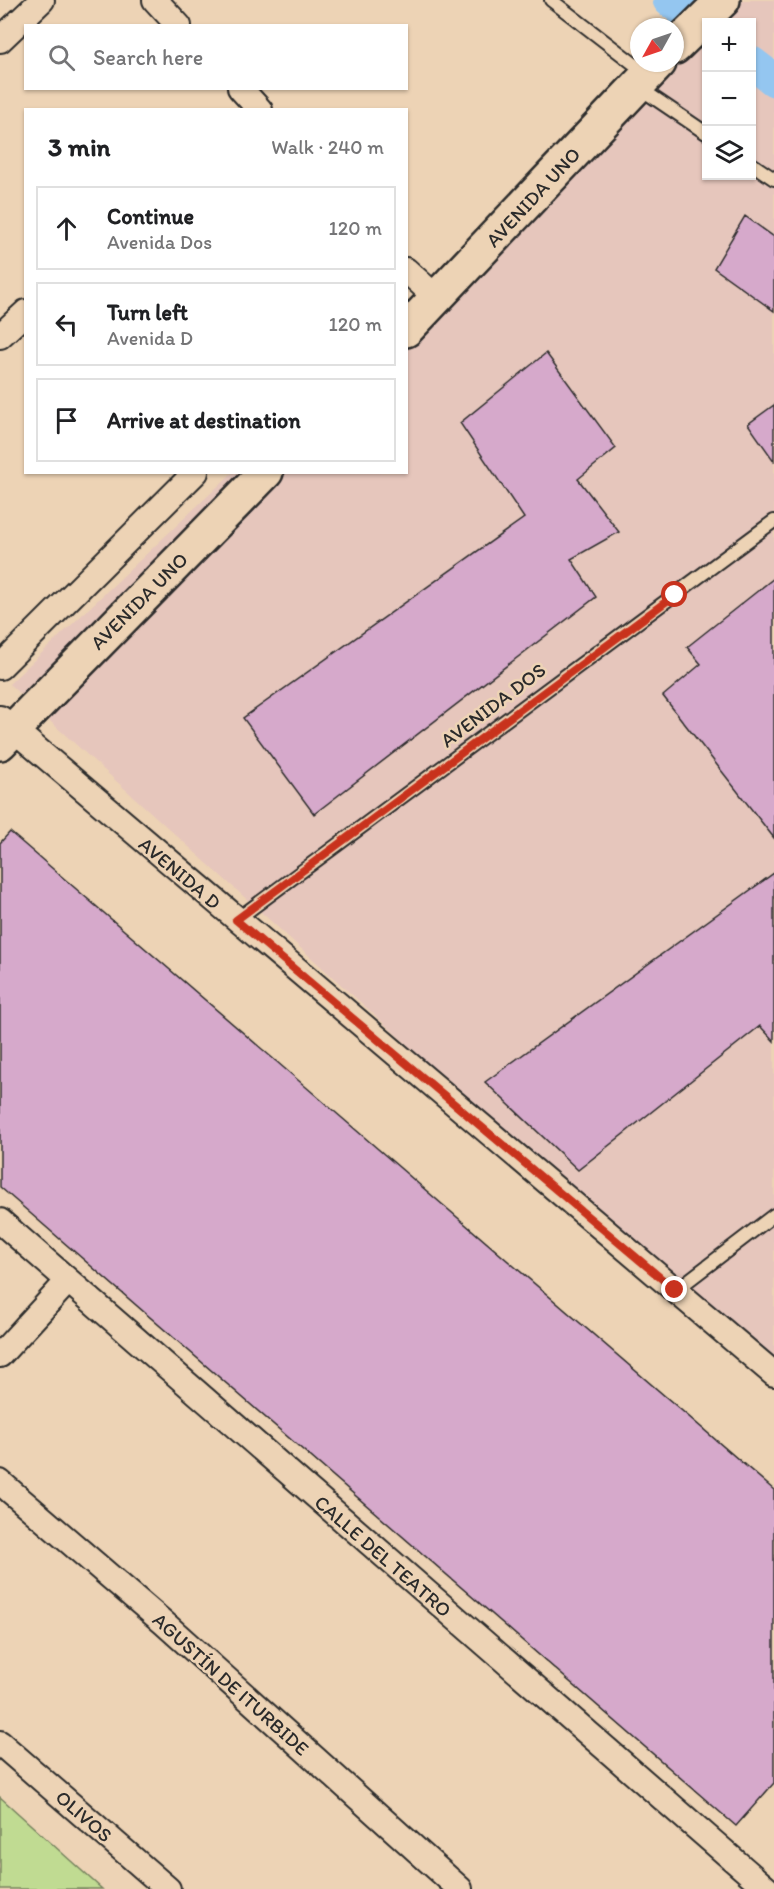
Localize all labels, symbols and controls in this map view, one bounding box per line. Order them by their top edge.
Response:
north arrow [630,18,684,72]
map controls [702,18,756,180]
button: + [702,18,756,72]
search box [24,24,408,90]
icon: search [45,41,78,74]
text: Search here [93,44,203,71]
button: − [702,72,756,126]
button: layers [702,126,756,180]
text: 3 min [48,131,110,163]
text: Walk · 240 m [271,135,384,159]
street label: AVENIDA UNO [481,142,585,252]
text: Continue [107,203,194,230]
icon: ahead [50,212,83,245]
text: 120 m [329,216,382,240]
text: Avenida Dos [107,230,212,254]
text: Turn left [107,299,188,326]
icon: left [50,308,83,341]
text: 120 m [329,312,382,336]
text: Avenida D [107,326,193,350]
icon: arrive [50,404,83,437]
text: Arrive at destination [107,407,301,434]
street label: AVENIDA UNO [85,547,193,655]
route start [661,581,687,607]
street label: AVENIDA DOS [436,658,550,752]
street label: AVENIDA D [134,832,226,914]
route end [661,1276,687,1302]
street label: CALLE DEL TEATRO [310,1490,456,1622]
street label: AGUSTÍN DE ITURBIDE [148,1607,314,1761]
street label: OLIVOS [51,1785,117,1847]

